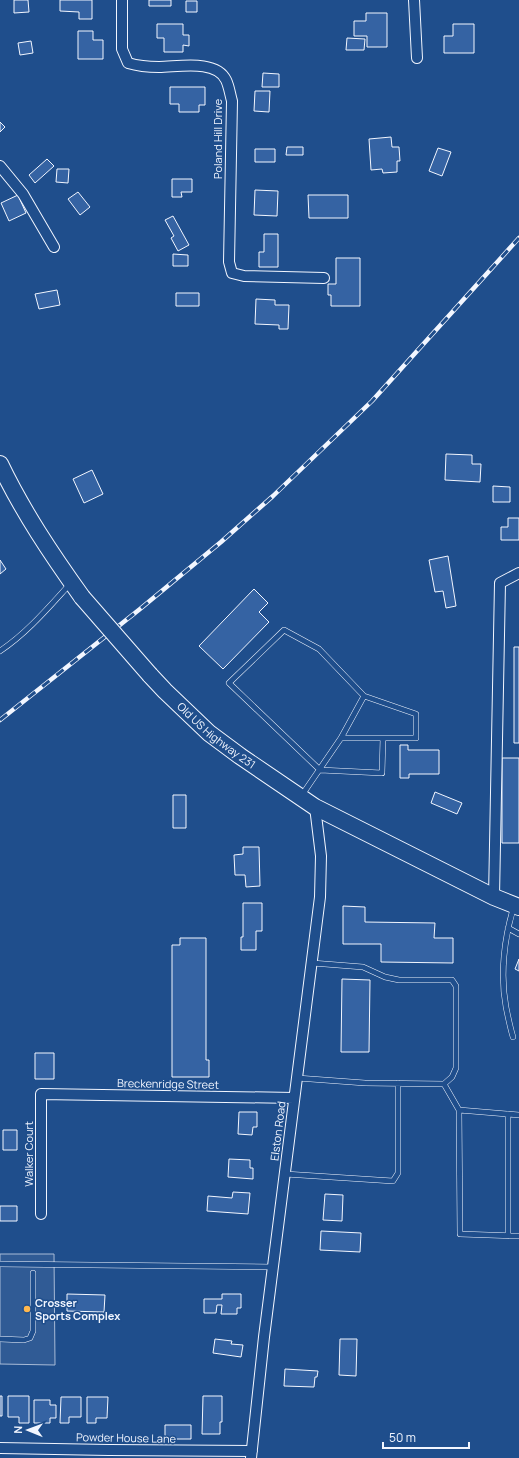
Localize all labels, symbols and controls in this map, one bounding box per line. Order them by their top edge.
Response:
street label: Poland Hill Drive [210,98,225,179]
street label: Old US Highway 231 [174,699,259,772]
street label: Breckenridge Street [117,1075,219,1092]
street label: Elston Road [266,1100,289,1162]
street label: Walker Court [21,1121,36,1187]
place label: Crosser Sports Complex [35,1295,120,1323]
marker: Crosser Sports Complex [22,1304,32,1314]
north arrow [8,1410,48,1450]
scale bar [383,1424,469,1450]
text: N [10,1426,25,1434]
street label: Powder House Lane [76,1429,177,1446]
text: 50 m [389,1429,416,1446]

